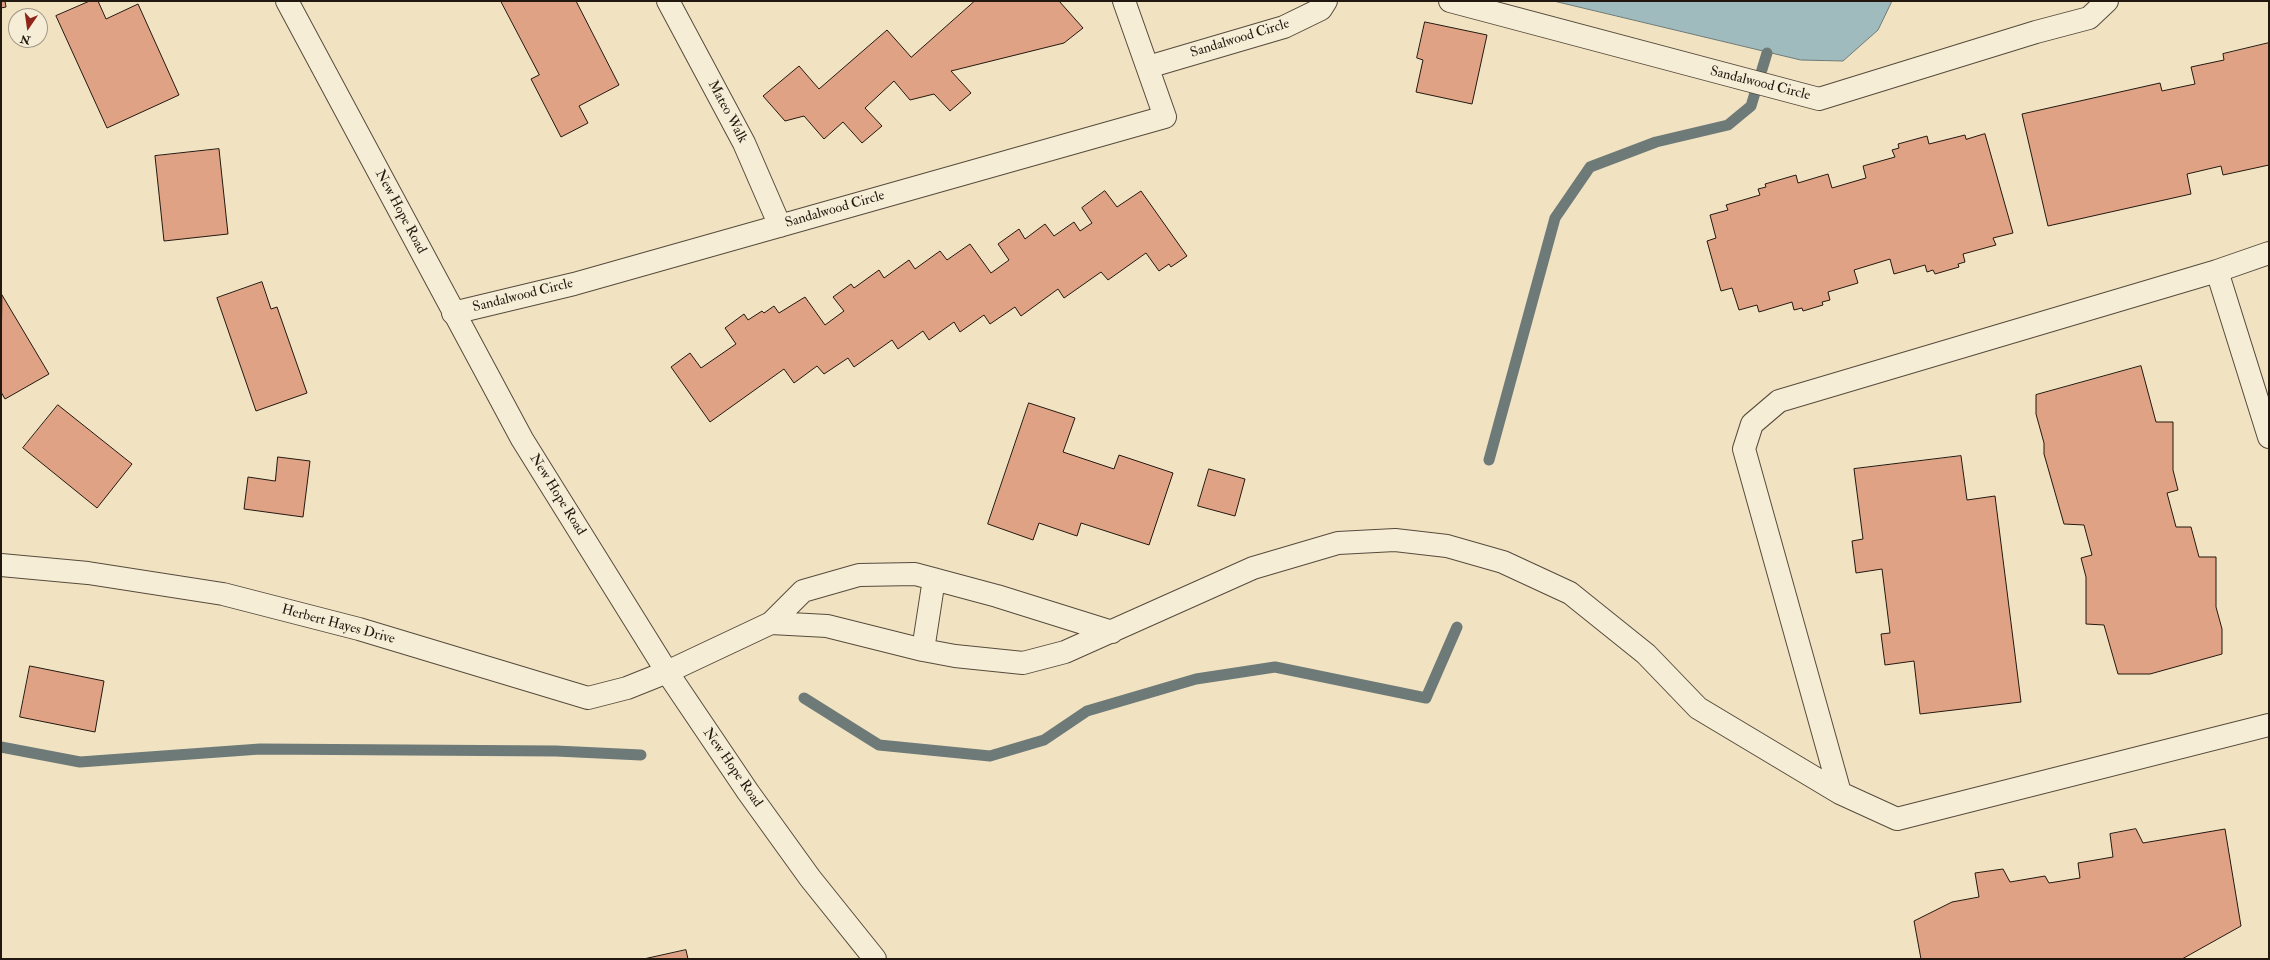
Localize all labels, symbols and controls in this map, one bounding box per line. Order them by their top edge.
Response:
north arrow [8,8,48,48]
street label: Sandalwood Circle [1188,16,1292,62]
text: N [19,32,32,47]
street label: Sandalwood Circle [1708,63,1812,105]
street label: Mateo Walk [704,78,750,146]
street label: New Hope Road [371,167,429,257]
street label: Sandalwood Circle [783,188,887,232]
street label: Sandalwood Circle [471,275,575,317]
street label: New Hope Road [525,451,589,539]
street label: Herbert Hayes Drive [280,602,396,648]
street label: New Hope Road [698,725,766,811]

